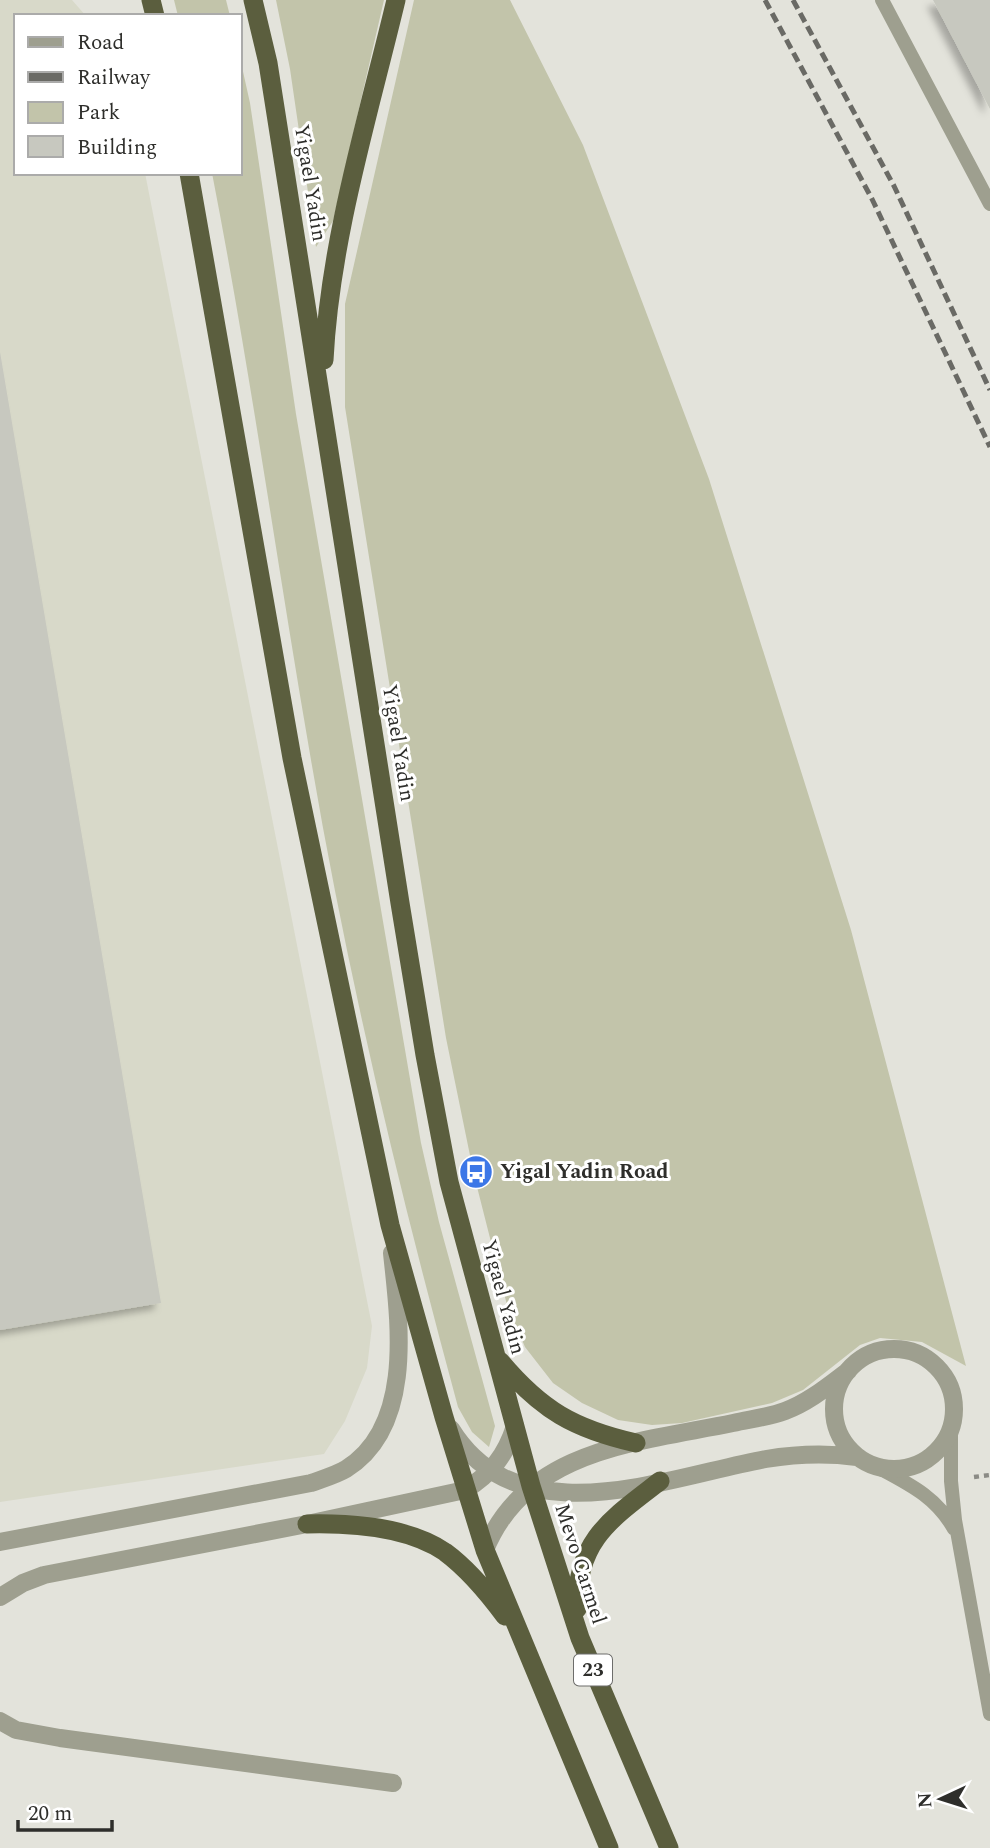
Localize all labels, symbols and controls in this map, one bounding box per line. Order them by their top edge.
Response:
legend [14,14,242,175]
text: Road [77,27,124,59]
text: Railway [77,62,151,94]
text: Park [77,97,121,129]
street label: Yigael Yadin [285,122,335,244]
text: Building [77,132,157,164]
street label: Yigael Yadin [373,682,423,804]
bus stop icon: Yigal Yadin Road [457,1153,495,1191]
place label: Yigal Yadin Road [500,1156,669,1188]
street label: Yigael Yadin [472,1236,534,1358]
street label: Mevo Carmel [545,1500,615,1628]
road number: 23 [574,1654,612,1686]
north arrow [906,1764,976,1834]
scale bar [18,1788,112,1832]
text: N [911,1791,941,1809]
text: 20 m [28,1798,72,1830]

